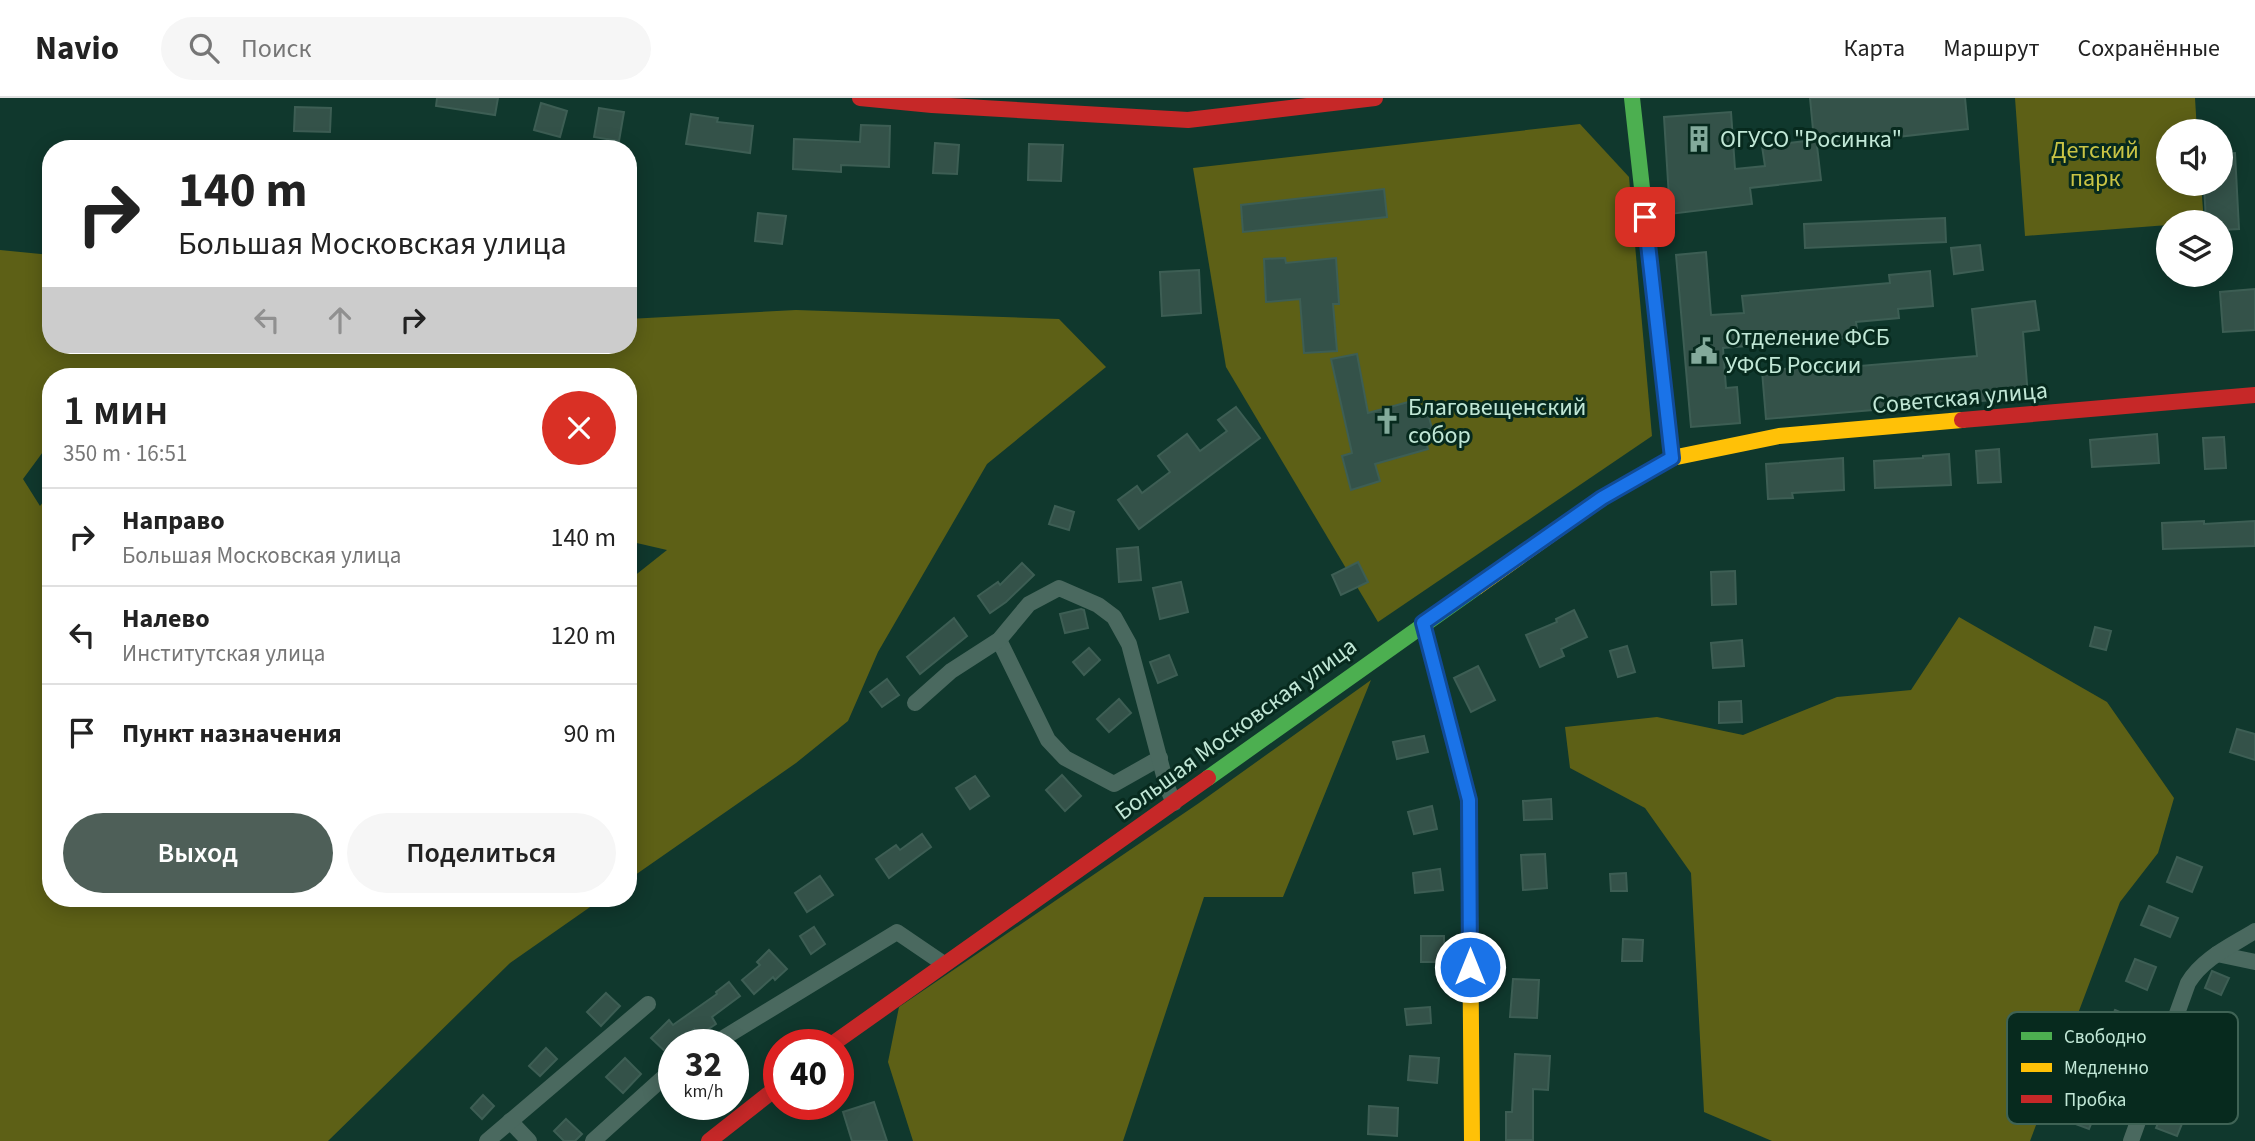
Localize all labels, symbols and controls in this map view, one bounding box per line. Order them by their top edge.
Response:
search box [161,17,651,80]
text: Navio [35,25,119,72]
icon: search [185,29,223,67]
text: Поиск [241,30,311,67]
text: Карта [1844,31,1905,66]
text: Маршрут [1943,31,2039,66]
text: Сохранённые [2077,31,2220,66]
map controls [2156,119,2233,287]
button: sound [2156,119,2233,196]
place label: ОГУСО "Росинка" [1720,122,1902,157]
building icon: ОГУСО "Росинка" [1684,124,1714,154]
park label: Детский парк [2051,133,2139,196]
text: 140 m [178,156,307,226]
icon: right [63,168,154,259]
pin [1615,187,1675,247]
icon: arrive [1626,198,1664,236]
button: layers [2156,210,2233,287]
text: Большая Московская улица [178,221,567,267]
icon: left [248,301,286,339]
icon: ahead [321,301,359,339]
icon: right [394,301,432,339]
place label: Отделение ФСБ УФСБ России [1725,320,1890,383]
public building icon: Отделение ФСБ УФСБ России [1689,336,1719,366]
street label: Советская улица [1871,373,2049,423]
text: 1 мин [63,381,168,441]
place label: Благовещенский собор [1408,390,1586,453]
button: close [542,391,616,465]
church icon: Благовещенский собор [1372,406,1402,436]
text: 350 m · 16:51 [63,437,187,470]
text: Направо [122,502,225,539]
icon: right [63,518,101,556]
text: 140 m [550,519,616,556]
text: Большая Московская улица [122,539,401,572]
text: Налево [122,600,210,637]
icon: left [63,616,101,654]
text: 120 m [550,617,616,654]
street label: Большая Московская улица [1108,629,1364,829]
text: Институтская улица [122,637,325,670]
icon: arrive [63,714,101,752]
text: Пункт назначения [122,715,342,752]
text: 90 m [563,715,616,752]
button: Выход [63,813,333,893]
button: Поделиться [347,813,616,893]
position arrow [1433,930,1507,1004]
legend [2007,1012,2238,1124]
text: Свободно [2064,1024,2147,1051]
speed limit sign: 40 [763,1029,854,1120]
text: 32 [685,1040,722,1090]
text: Медленно [2064,1055,2149,1082]
text: km/h [684,1079,723,1104]
text: Пробка [2064,1087,2126,1114]

